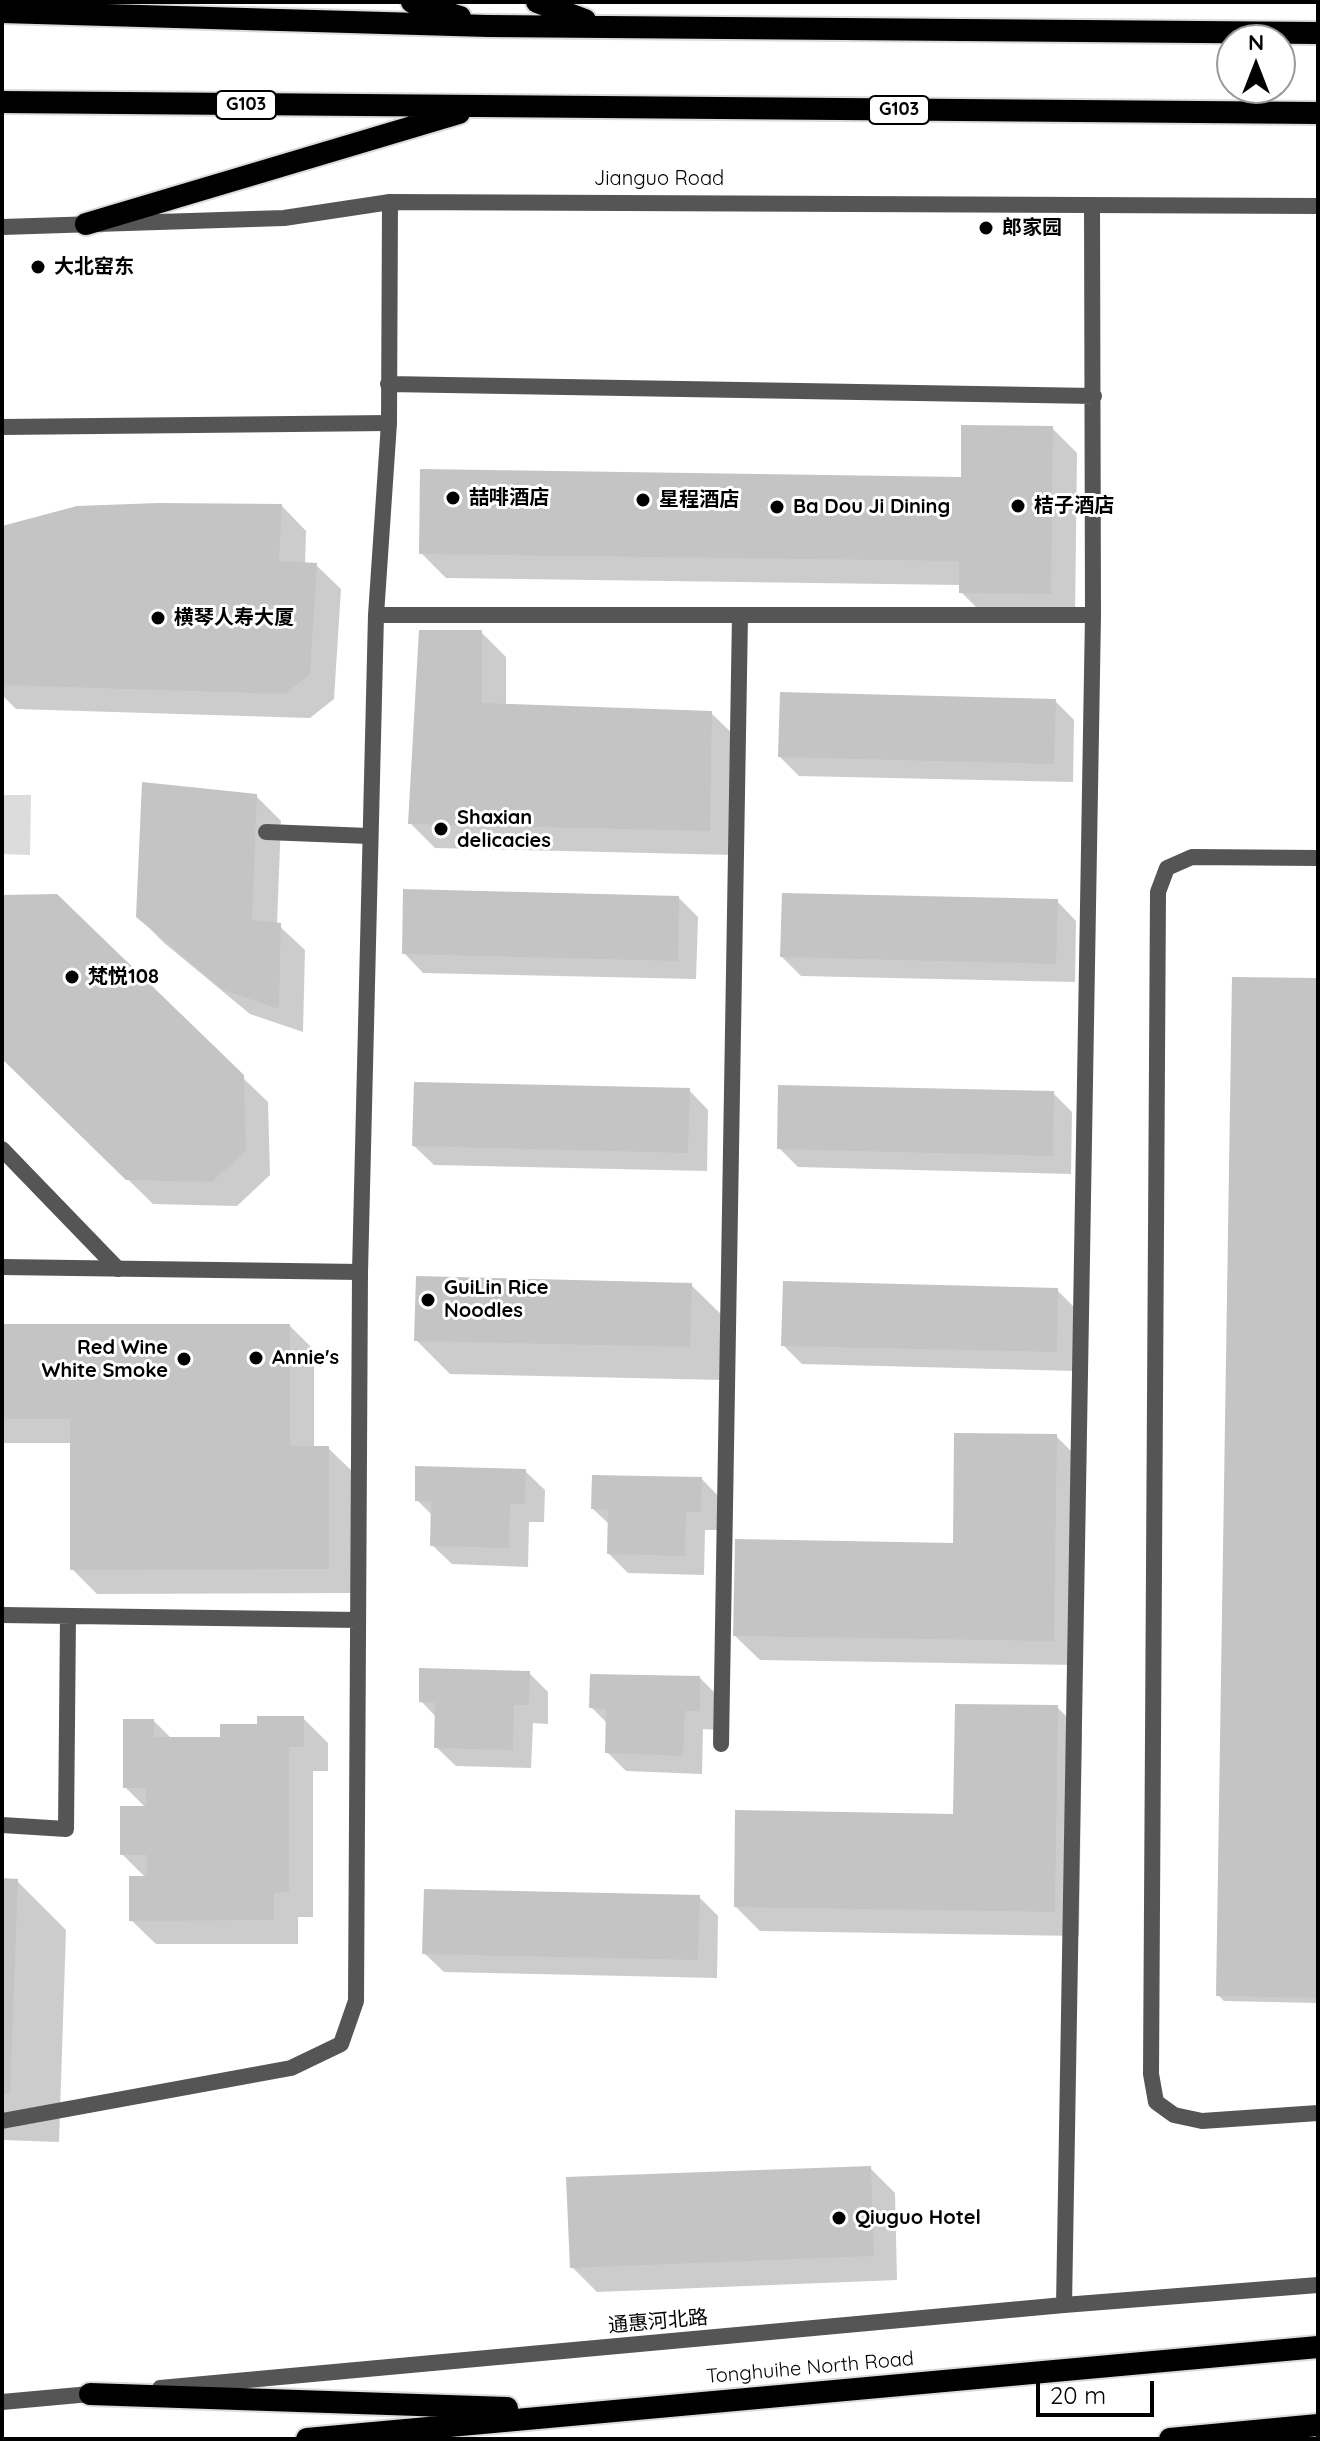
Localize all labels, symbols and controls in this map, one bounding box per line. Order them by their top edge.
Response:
north arrow [1216,24,1296,104]
text: N [1248,28,1264,56]
road number: G103 [216,91,276,119]
road number: G103 [869,96,929,124]
street label: Jianguo Road [594,167,724,191]
place label: 郎家园 [1002,216,1062,240]
marker: 郎家园 [977,219,995,237]
place label: 大北窑东 [54,255,134,279]
marker: 大北窑东 [29,258,47,276]
place label: 喆啡酒店 [469,486,549,510]
place label: 星程酒店 [659,488,739,512]
marker: 喆啡酒店 [444,489,462,507]
marker: 星程酒店 [634,491,652,509]
place label: 桔子酒店 [1034,494,1114,518]
place label: Ba Dou Ji Dining [793,495,950,519]
marker: 桔子酒店 [1009,497,1027,515]
marker: Ba Dou Ji Dining [768,498,786,516]
place label: 横琴人寿大厦 [174,606,294,630]
marker: 横琴人寿大厦 [149,609,167,627]
place label: Shaxian delicacies [457,806,551,853]
marker: Shaxian delicacies [432,820,450,838]
place label: 梵悦108 [88,965,159,989]
marker: 梵悦108 [63,968,81,986]
place label: GuiLin Rice Noodles [444,1276,549,1323]
marker: GuiLin Rice Noodles [419,1291,437,1309]
place label: Red Wine White Smoke [42,1336,168,1383]
place label: Annie's [272,1346,339,1370]
marker: Annie's [247,1349,265,1367]
marker: Red Wine White Smoke [175,1350,193,1368]
place label: Qiuguo Hotel [855,2206,981,2230]
marker: Qiuguo Hotel [830,2209,848,2227]
street label: 通惠河北路 [607,2306,709,2338]
street label: Tonghuihe North Road [705,2347,915,2389]
scale bar [1040,2365,1158,2415]
text: 20 m [1050,2380,1106,2410]

